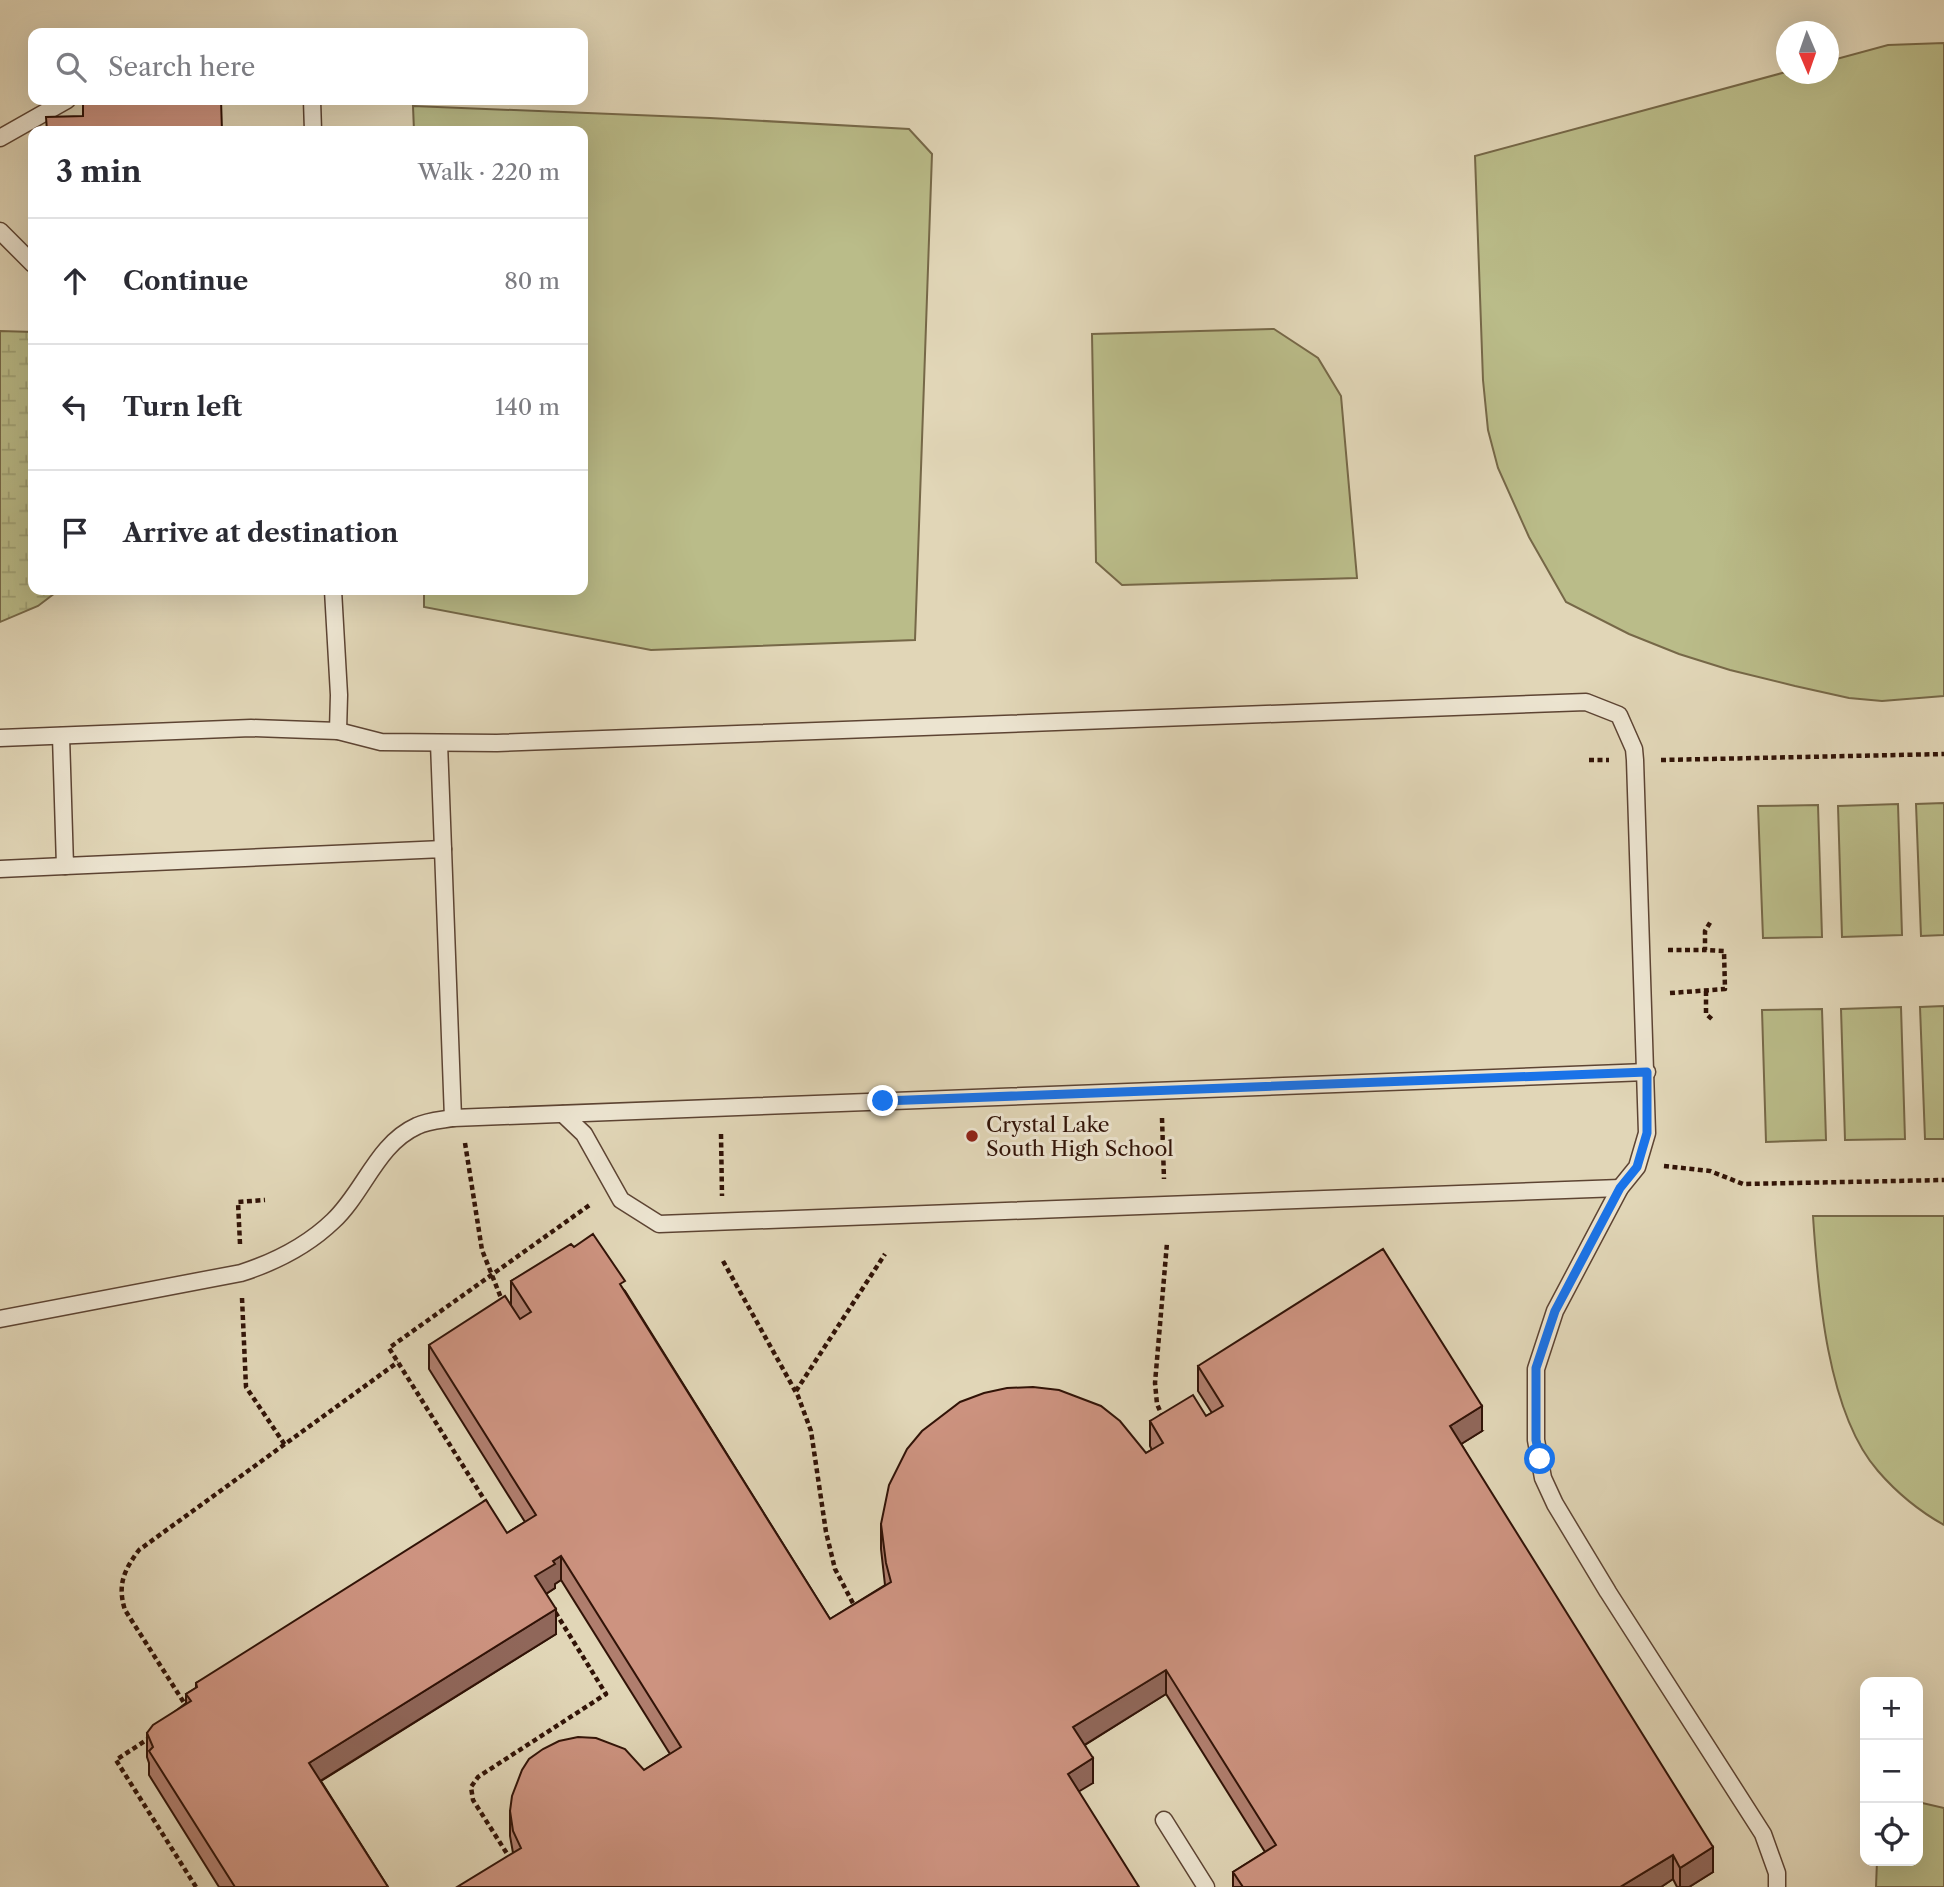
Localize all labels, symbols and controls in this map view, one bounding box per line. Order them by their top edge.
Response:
north arrow [1776,21,1839,84]
search box [28,28,588,105]
icon: search [52,48,90,86]
text: Search here [108,51,255,83]
text: 3 min [56,153,142,190]
text: Walk · 220 m [418,158,560,186]
icon: ahead [56,262,94,300]
text: Continue [123,265,248,297]
text: 80 m [504,267,560,295]
icon: left [56,388,94,426]
text: Turn left [123,391,242,423]
text: 140 m [495,393,560,421]
icon: arrive [56,514,94,552]
text: Arrive at destination [123,517,398,549]
route end [867,1085,898,1116]
place label: Crystal Lake South High School [986,1112,1174,1161]
marker: Crystal Lake South High School [964,1128,980,1144]
route start [1524,1443,1555,1474]
map controls [1860,1677,1923,1866]
button: + [1860,1677,1923,1740]
button: − [1860,1740,1923,1803]
button: locate [1860,1803,1923,1866]

